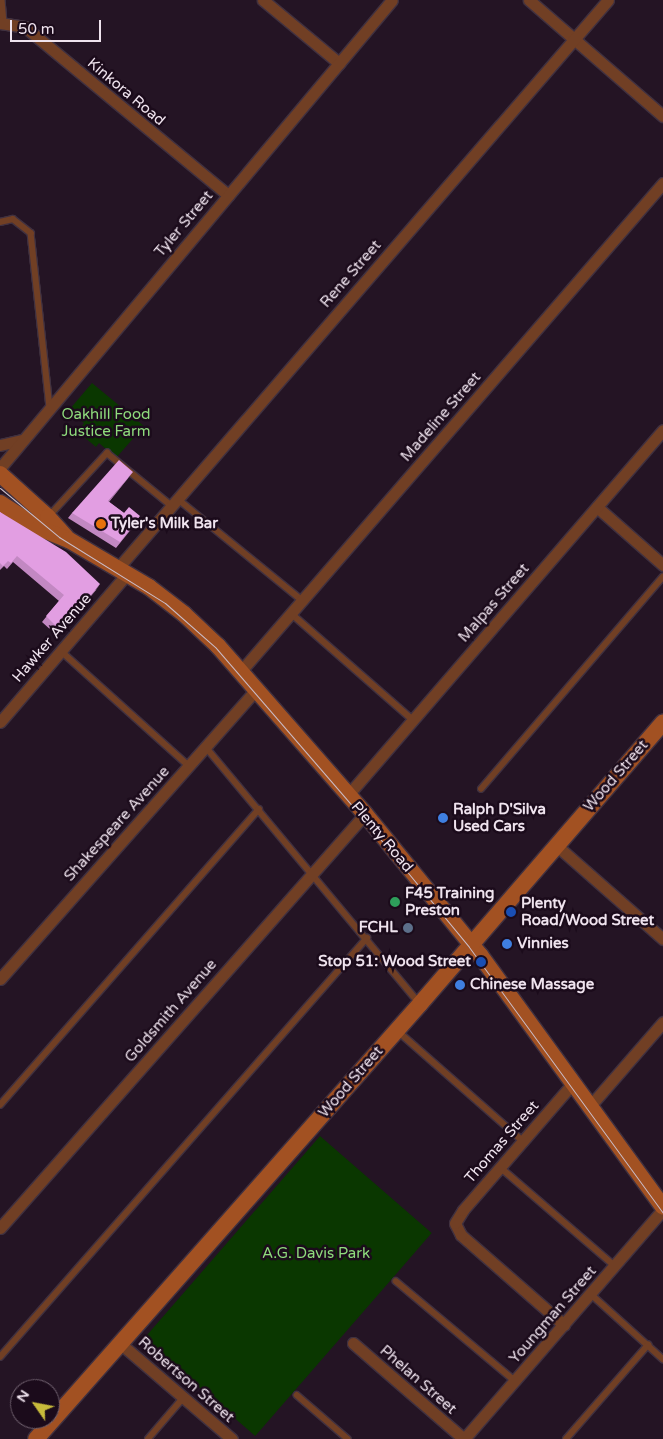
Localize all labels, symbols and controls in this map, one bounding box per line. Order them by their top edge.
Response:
scale bar [12,10,104,42]
text: 50 m [18,20,55,38]
street label: Kinkora Road [84,54,168,130]
street label: Tyler Street [151,187,217,261]
street label: Rene Street [317,237,385,311]
street label: Madeline Street [397,369,485,465]
park label: Oakhill Food Justice Farm [61,405,151,440]
place label: Tyler's Milk Bar [111,515,218,533]
marker: Tyler's Milk Bar [95,518,107,530]
street label: Malpas Street [455,560,533,646]
street label: Hawker Avenue [9,590,95,686]
street label: Wood Street [580,737,652,815]
street label: Shakespeare Avenue [61,763,173,885]
street label: Plenty Road [347,798,417,876]
place label: Ralph D'Silva Used Cars [453,800,546,835]
marker: Ralph D'Silva Used Cars [437,812,449,824]
place label: F45 Training Preston [405,884,494,919]
place label: Plenty Road/Wood Street [521,894,654,929]
marker: F45 Training Preston [389,896,401,908]
marker: Plenty Road/Wood Street [505,906,517,918]
place label: FCHL [359,919,398,937]
marker: FCHL [402,922,414,934]
place label: Vinnies [517,935,569,953]
marker: Vinnies [501,938,513,950]
place label: Stop 51: Wood Street [318,953,471,971]
street label: Goldsmith Avenue [121,956,221,1066]
marker: Stop 51: Wood Street [475,956,487,968]
place label: Chinese Massage [470,976,594,994]
marker: Chinese Massage [454,979,466,991]
street label: Wood Street [315,1043,387,1121]
street label: Thomas Street [461,1097,543,1187]
park label: A.G. Davis Park [262,1245,370,1263]
street label: Youngman Street [506,1263,600,1367]
street label: Robertson Street [134,1333,238,1427]
street label: Phelan Street [376,1342,460,1418]
north arrow [10,1379,60,1429]
text: N [13,1387,33,1405]

